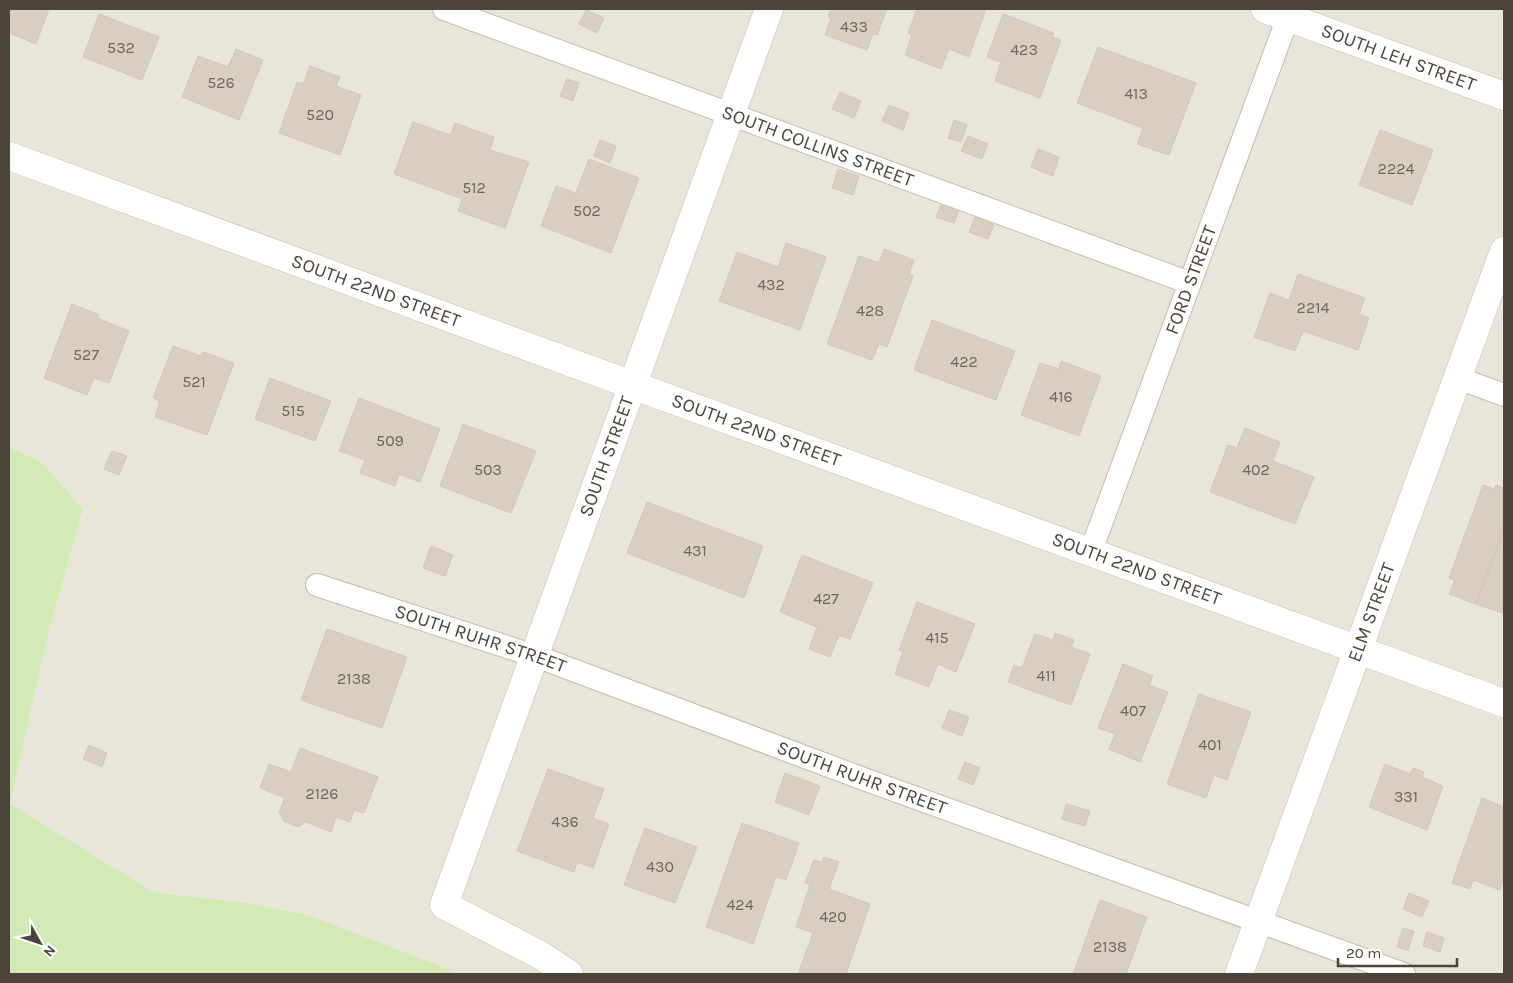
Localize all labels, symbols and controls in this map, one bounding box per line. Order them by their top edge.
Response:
house number: 433 [840,17,868,36]
street label: SOUTH LEH STREET [1318,19,1479,96]
house number: 532 [107,38,135,57]
house number: 423 [1010,40,1038,59]
house number: 526 [207,73,235,92]
house number: 413 [1124,84,1148,103]
street label: SOUTH COLLINS STREET [719,101,917,192]
house number: 520 [306,105,334,124]
house number: 2224 [1378,159,1414,178]
house number: 512 [462,178,486,197]
house number: 502 [573,201,601,220]
street label: FORD STREET [1161,222,1221,337]
street label: SOUTH 22ND STREET [288,250,464,332]
house number: 432 [757,275,785,294]
house number: 2214 [1297,298,1329,317]
house number: 428 [856,301,884,320]
house number: 527 [73,345,99,364]
house number: 422 [950,352,978,371]
house number: 521 [182,372,206,391]
house number: 416 [1049,387,1073,406]
street label: SOUTH 22ND STREET [669,389,844,471]
street label: SOUTH STREET [575,393,639,520]
house number: 515 [281,401,305,420]
house number: 509 [376,431,404,450]
house number: 503 [474,460,502,479]
house number: 402 [1242,460,1270,479]
street label: SOUTH 22ND STREET [1049,528,1225,610]
house number: 431 [683,541,707,560]
street label: ELM STREET [1343,560,1400,665]
house number: 427 [813,589,839,608]
street label: SOUTH RUHR STREET [392,600,570,678]
house number: 415 [925,628,949,647]
house number: 411 [1036,666,1056,685]
house number: 2138 [337,669,371,688]
house number: 407 [1120,701,1146,720]
house number: 401 [1198,735,1222,754]
street label: SOUTH RUHR STREET [774,736,950,819]
house number: 2126 [306,784,339,803]
house number: 331 [1394,787,1418,806]
house number: 436 [551,812,579,831]
house number: 430 [646,857,674,876]
house number: 424 [726,895,754,914]
house number: 420 [819,907,847,926]
north arrow [15,918,65,968]
scale bar [1338,936,1457,968]
house number: 2138 [1093,937,1127,956]
text: N [40,942,59,960]
text: 20 m [1346,944,1381,962]

